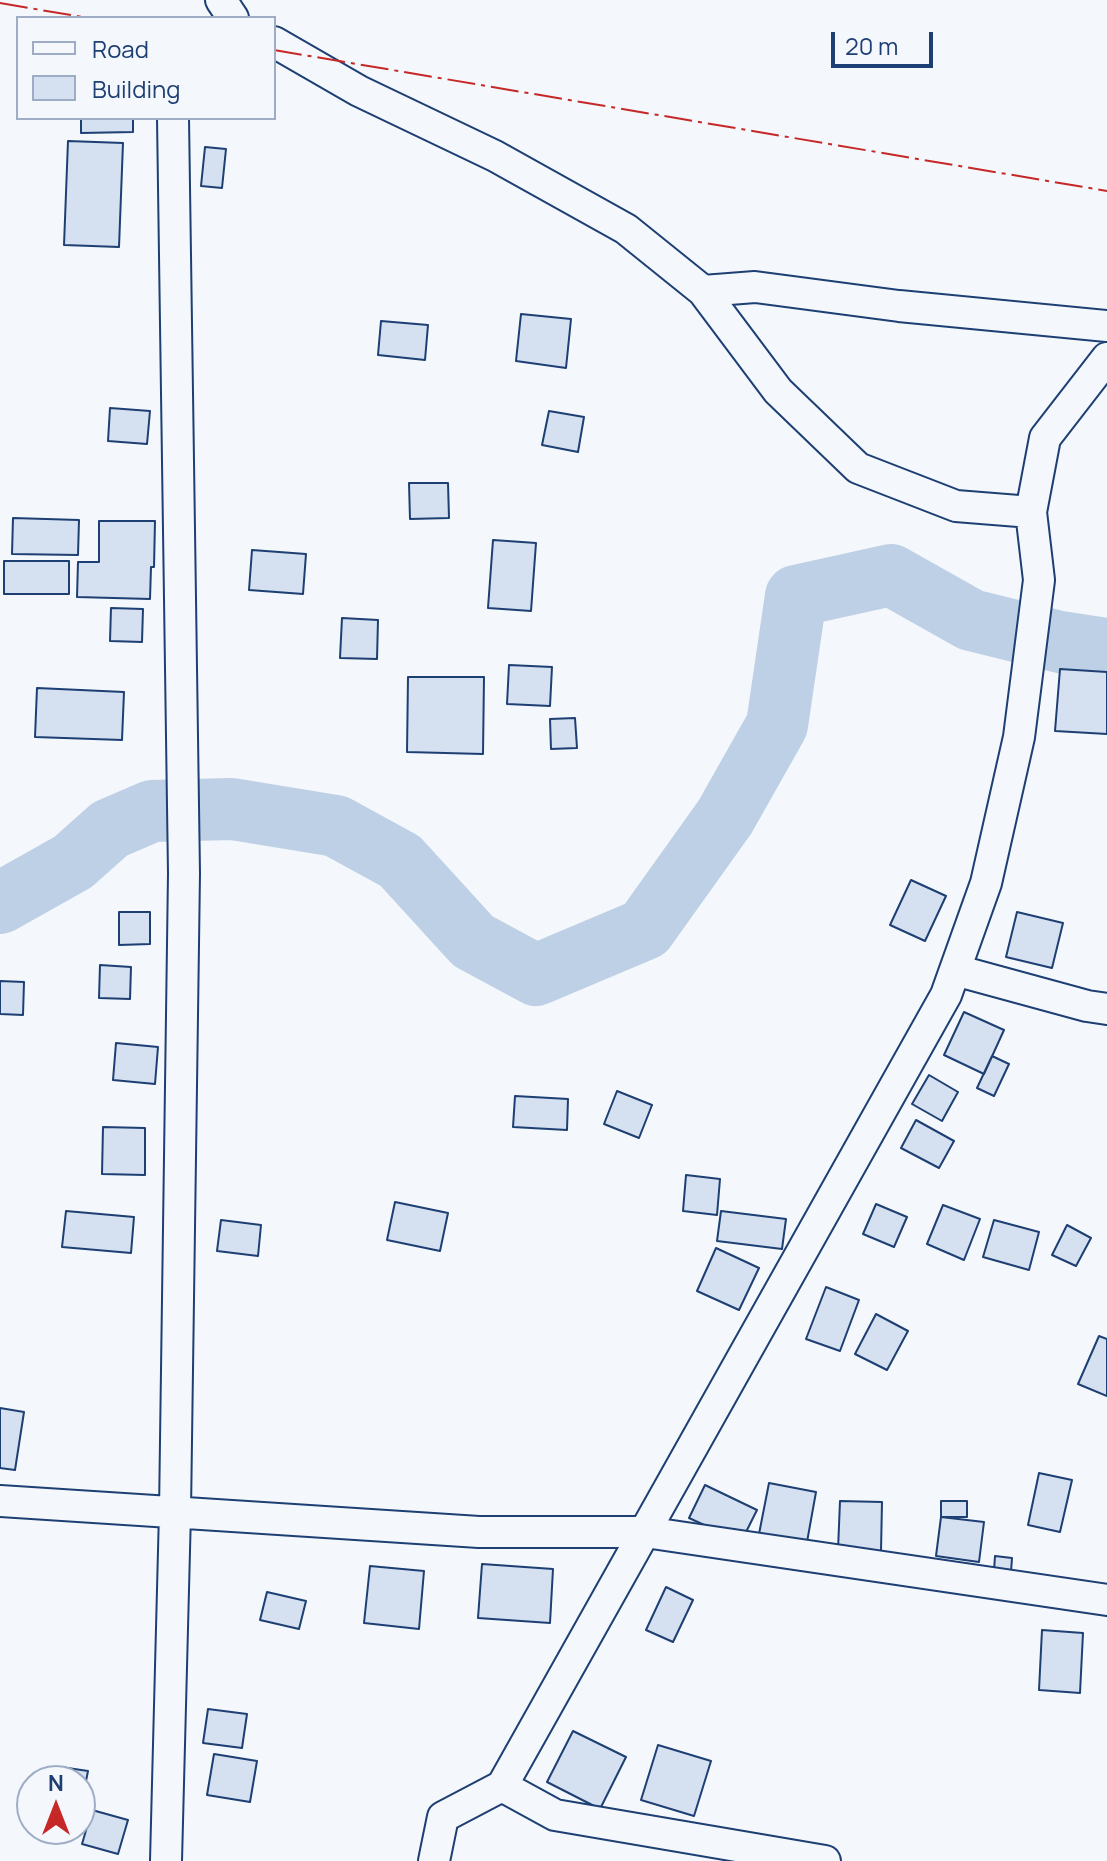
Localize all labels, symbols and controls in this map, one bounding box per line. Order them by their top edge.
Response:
legend [16,16,276,120]
scale bar [835,16,937,66]
text: 20 m [845,29,898,62]
text: Road [92,32,149,65]
text: Building [92,72,180,105]
north arrow [16,1765,96,1845]
text: N [48,1768,64,1798]

